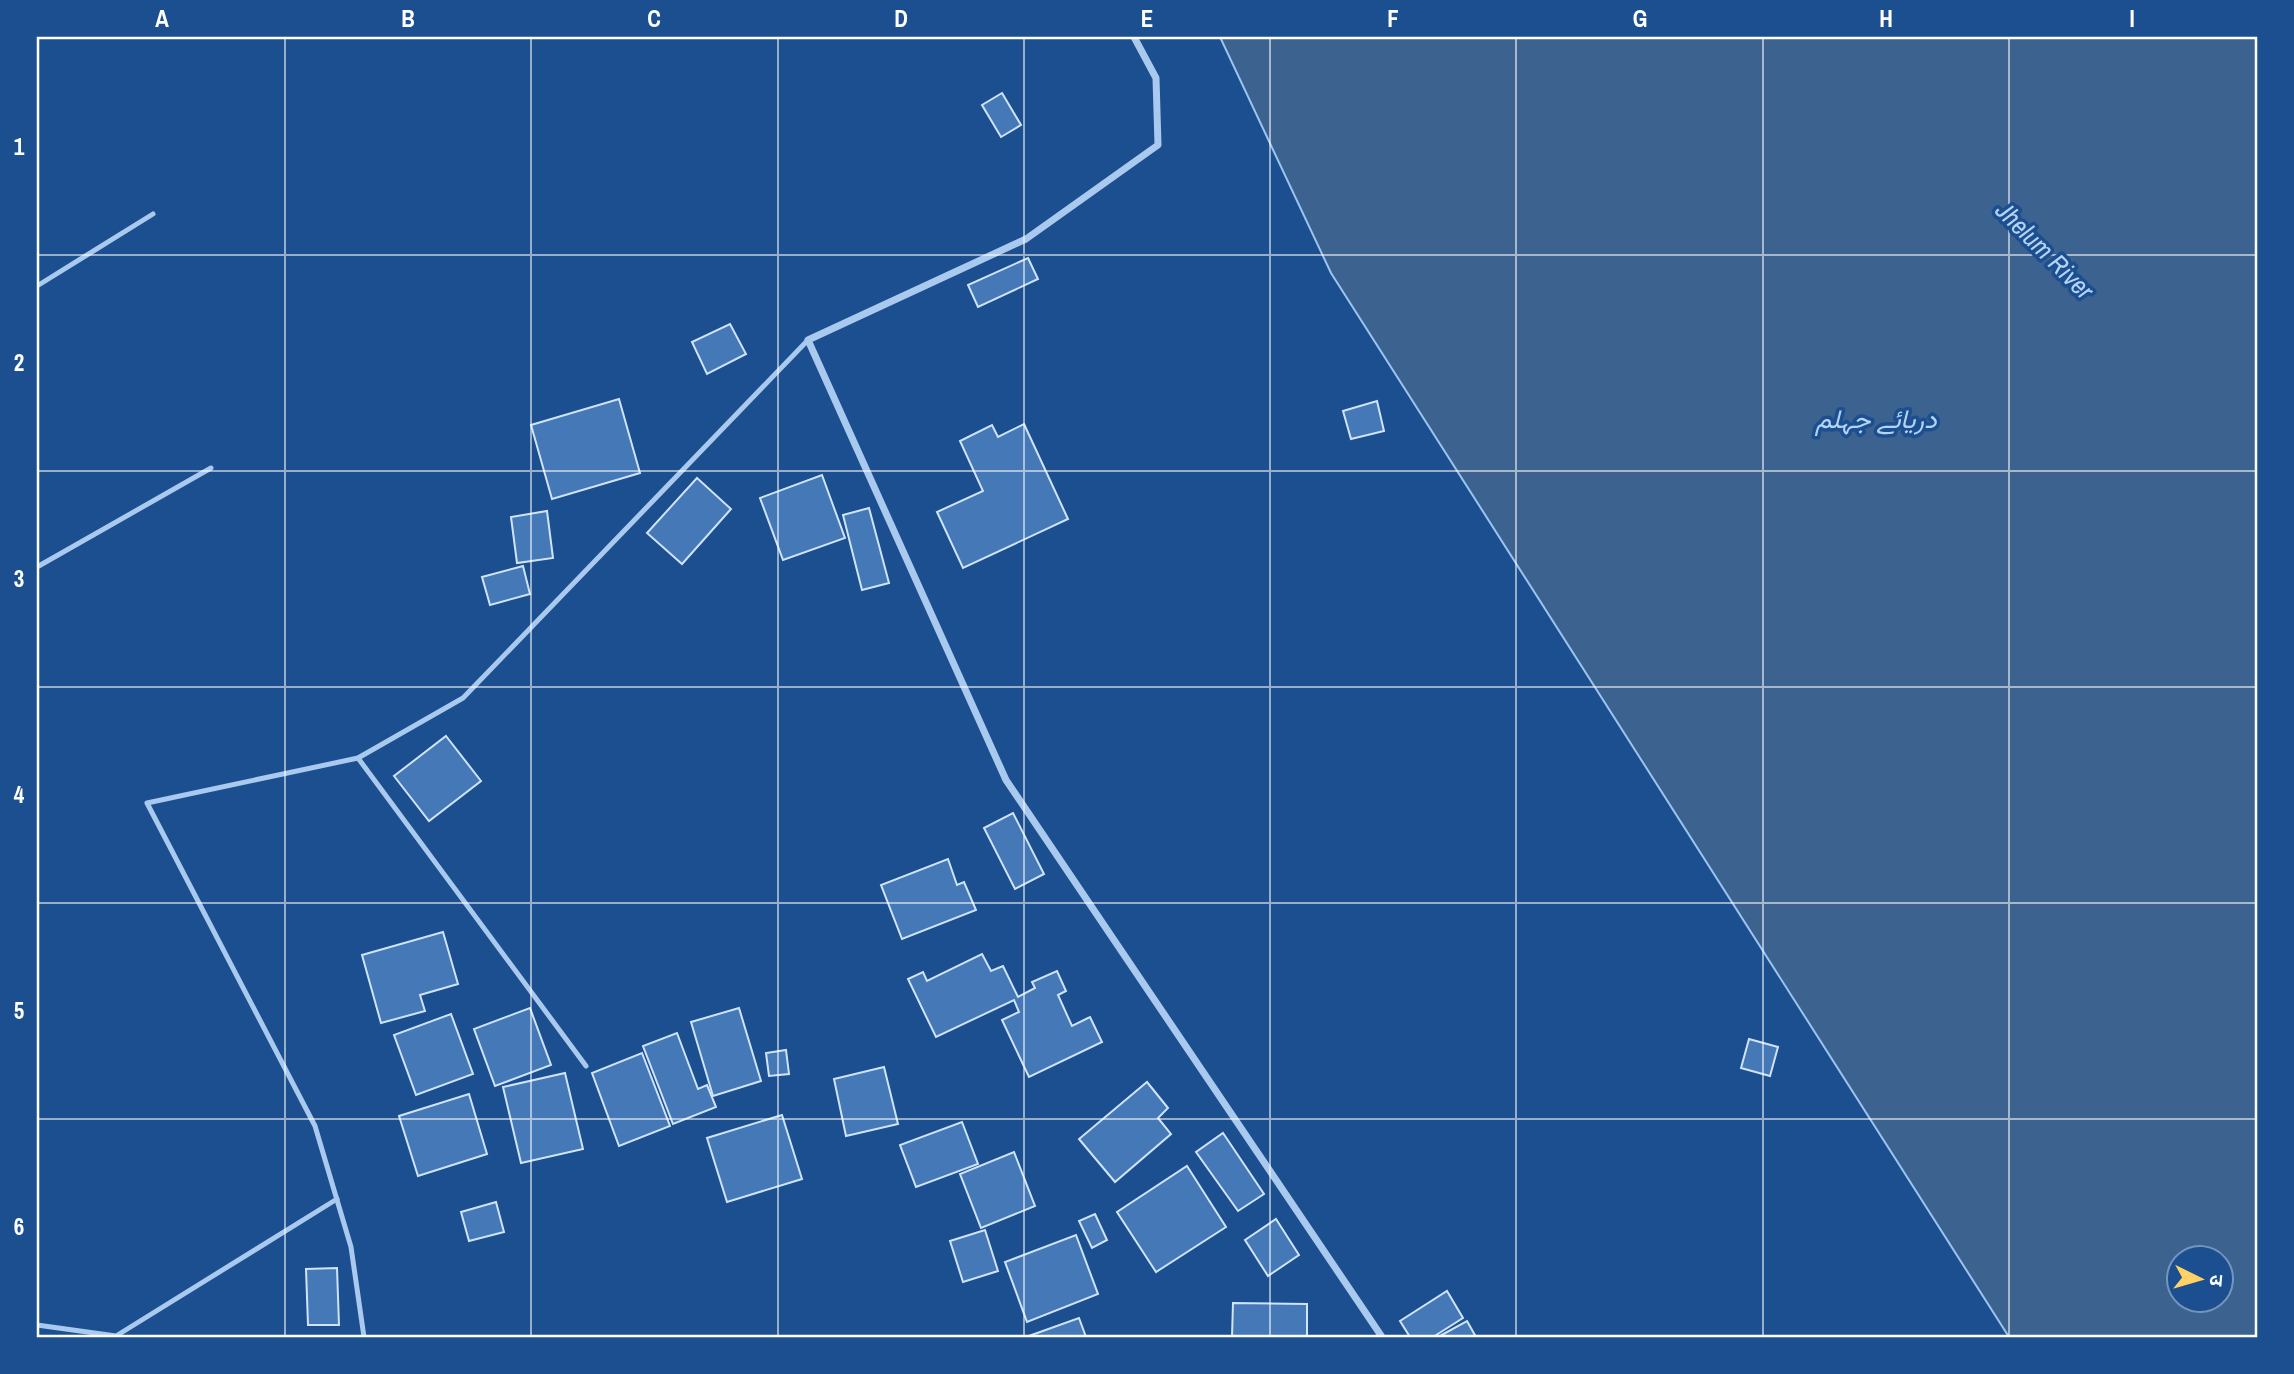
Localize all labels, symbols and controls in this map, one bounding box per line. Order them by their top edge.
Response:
text: A [155,3,169,34]
text: B [401,3,415,34]
text: C [647,3,661,34]
text: D [894,3,908,34]
text: E [1141,3,1153,34]
text: F [1387,3,1399,34]
text: G [1633,3,1647,34]
text: H [1879,3,1893,34]
text: I [2129,3,2135,34]
text: 1 [14,131,25,162]
water label: Jhelum River [1988,193,2102,307]
text: 2 [14,347,24,378]
water label: دریائے جہلم [1814,401,1937,437]
text: 3 [14,563,24,594]
text: 4 [14,779,25,810]
text: 5 [14,995,24,1026]
text: 6 [14,1211,24,1242]
north arrow [2164,1244,2234,1314]
text: उ [2203,1274,2230,1288]

